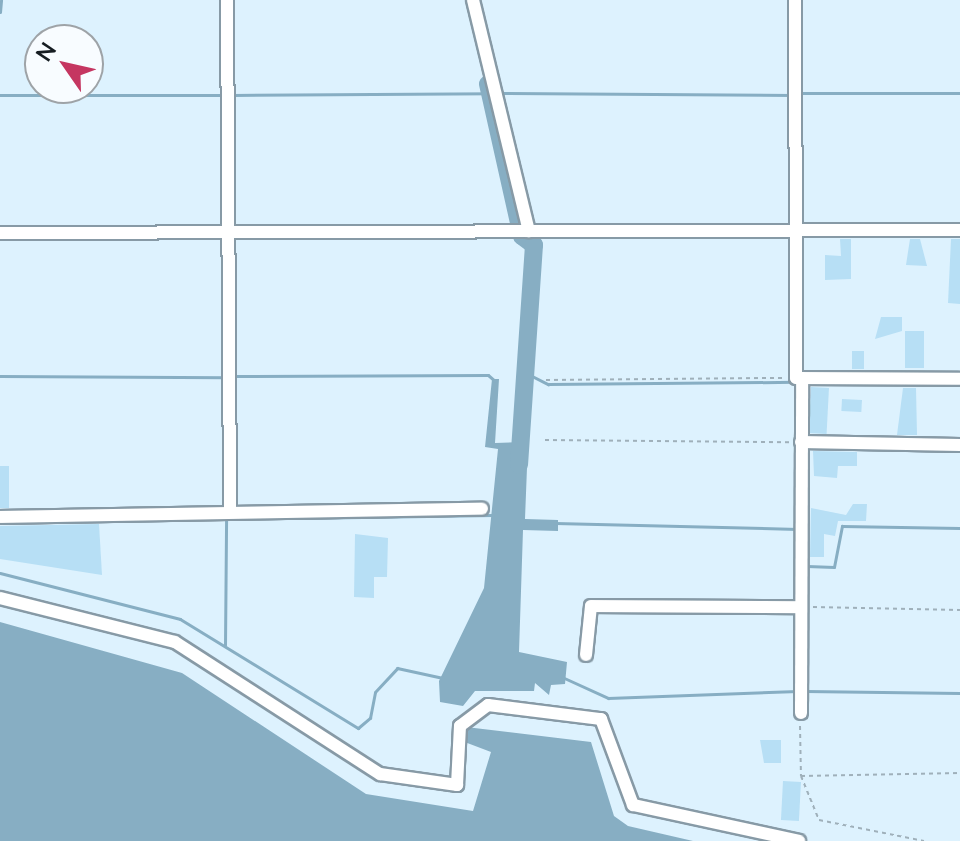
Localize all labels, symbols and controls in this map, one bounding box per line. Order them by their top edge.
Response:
north arrow [24,24,104,104]
text: N [29,37,61,66]

